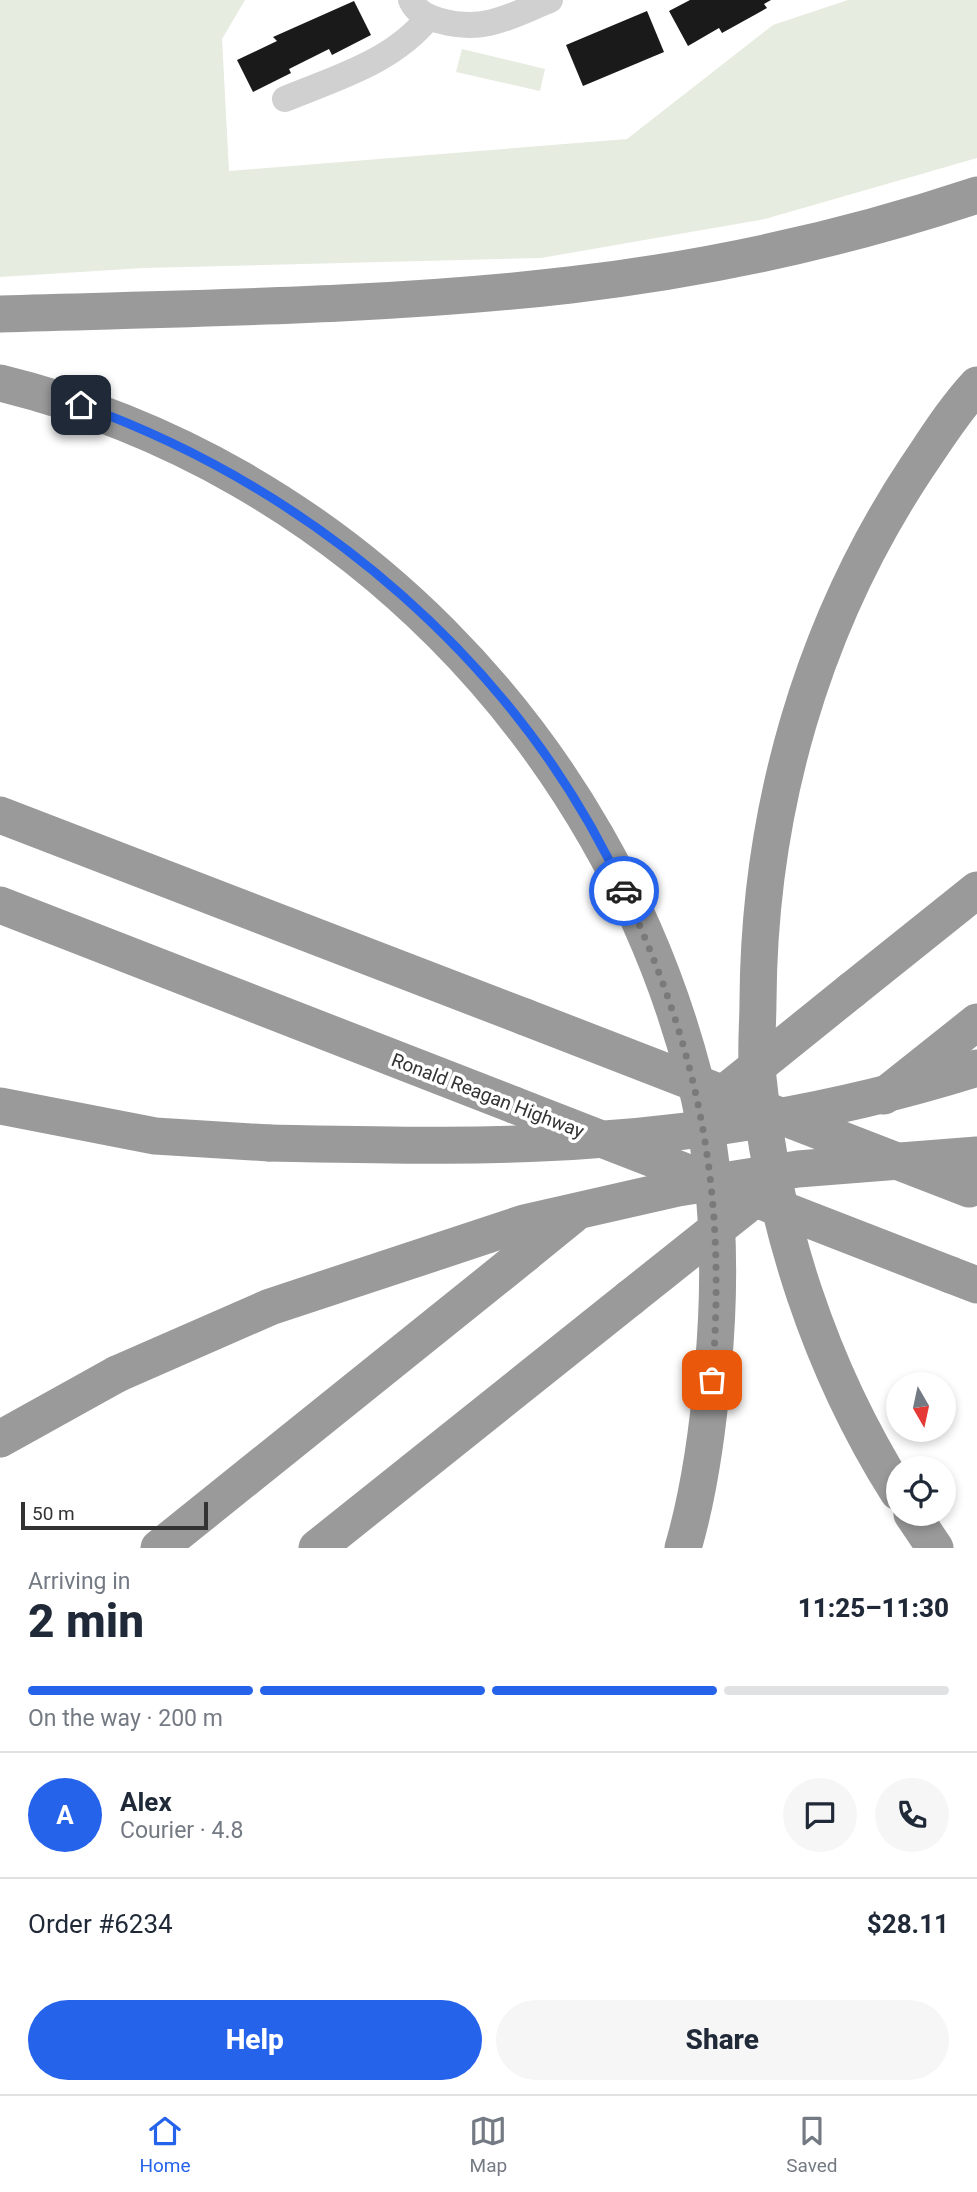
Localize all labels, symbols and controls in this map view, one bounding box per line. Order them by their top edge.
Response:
pin [51,375,111,435]
icon: home [62,386,100,424]
courier [589,856,659,926]
icon: car [605,872,643,910]
street label: Ronald Reagan Highway [388,1048,587,1143]
pin [682,1350,742,1410]
icon: bag [693,1361,731,1399]
north arrow [886,1372,956,1442]
map controls [886,1372,956,1526]
button: locate [886,1456,956,1526]
scale bar [21,1499,208,1531]
text: 50 m [32,1502,75,1525]
text: Arriving in [28,1568,131,1595]
text: 11:25–11:30 [798,1593,949,1623]
text: 2 min [28,1594,144,1648]
text: On the way · 200 m [28,1705,223,1732]
button: chat [783,1778,857,1852]
button: phone [875,1778,949,1852]
text: Alex [120,1787,172,1817]
text: A [56,1800,74,1830]
text: Courier · 4.8 [120,1817,243,1844]
text: Order #6234 [28,1909,173,1939]
text: $28.11 [867,1909,949,1939]
button: Help [28,2000,482,2080]
button: Share [496,2000,949,2080]
tab: Home [139,2112,191,2177]
tab: Map [469,2112,507,2177]
tab: Saved [786,2112,838,2177]

